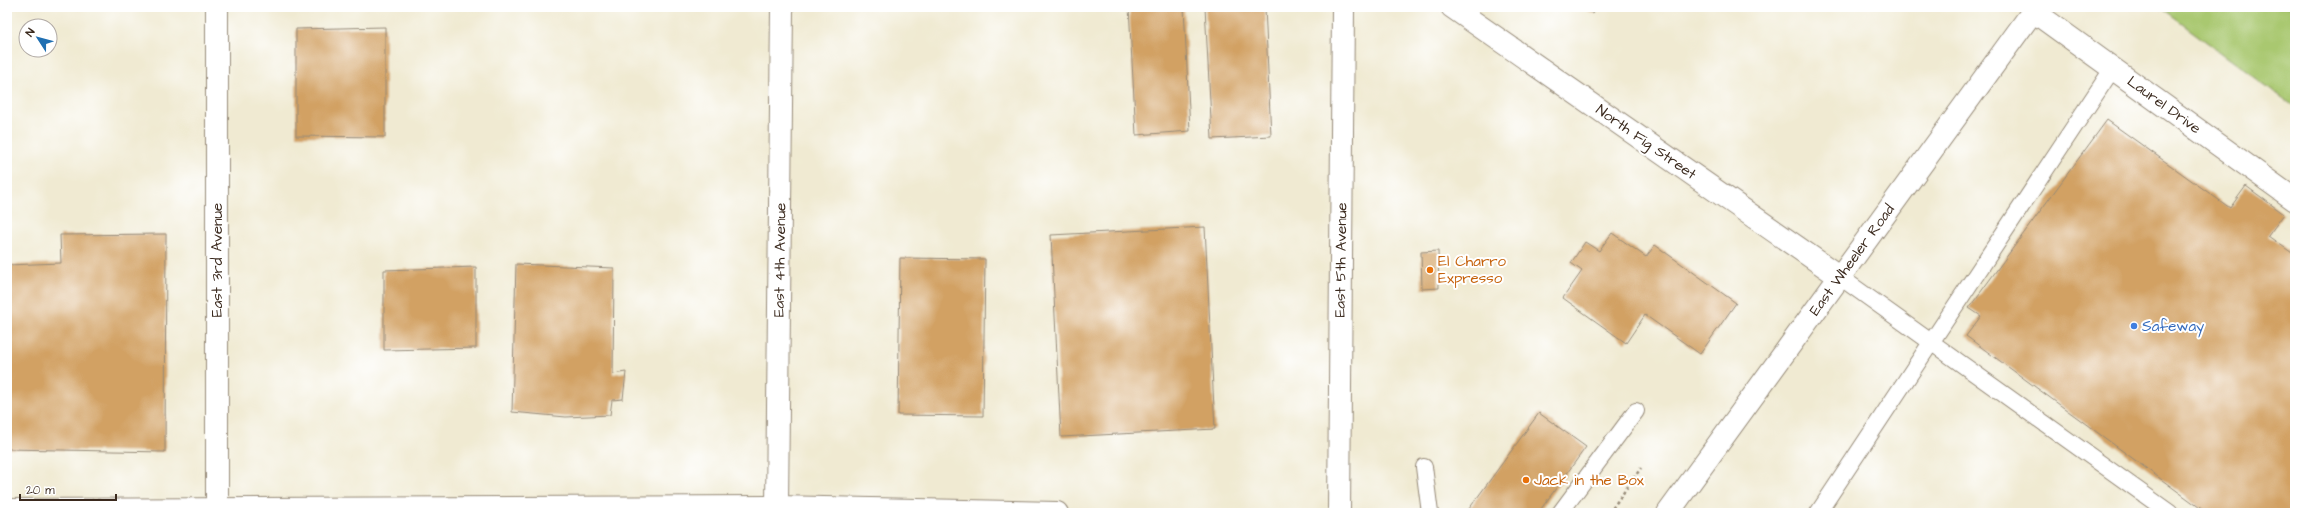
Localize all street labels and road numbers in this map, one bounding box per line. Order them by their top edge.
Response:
street label: Laurel Drive [2123,71,2205,139]
street label: North Fig Street [1591,99,1700,185]
street label: East Wheeler Road [1804,200,1900,320]
street label: East 5th Avenue [1329,202,1353,318]
street label: East 3rd Avenue [207,203,228,317]
street label: East 4th Avenue [769,203,791,317]

